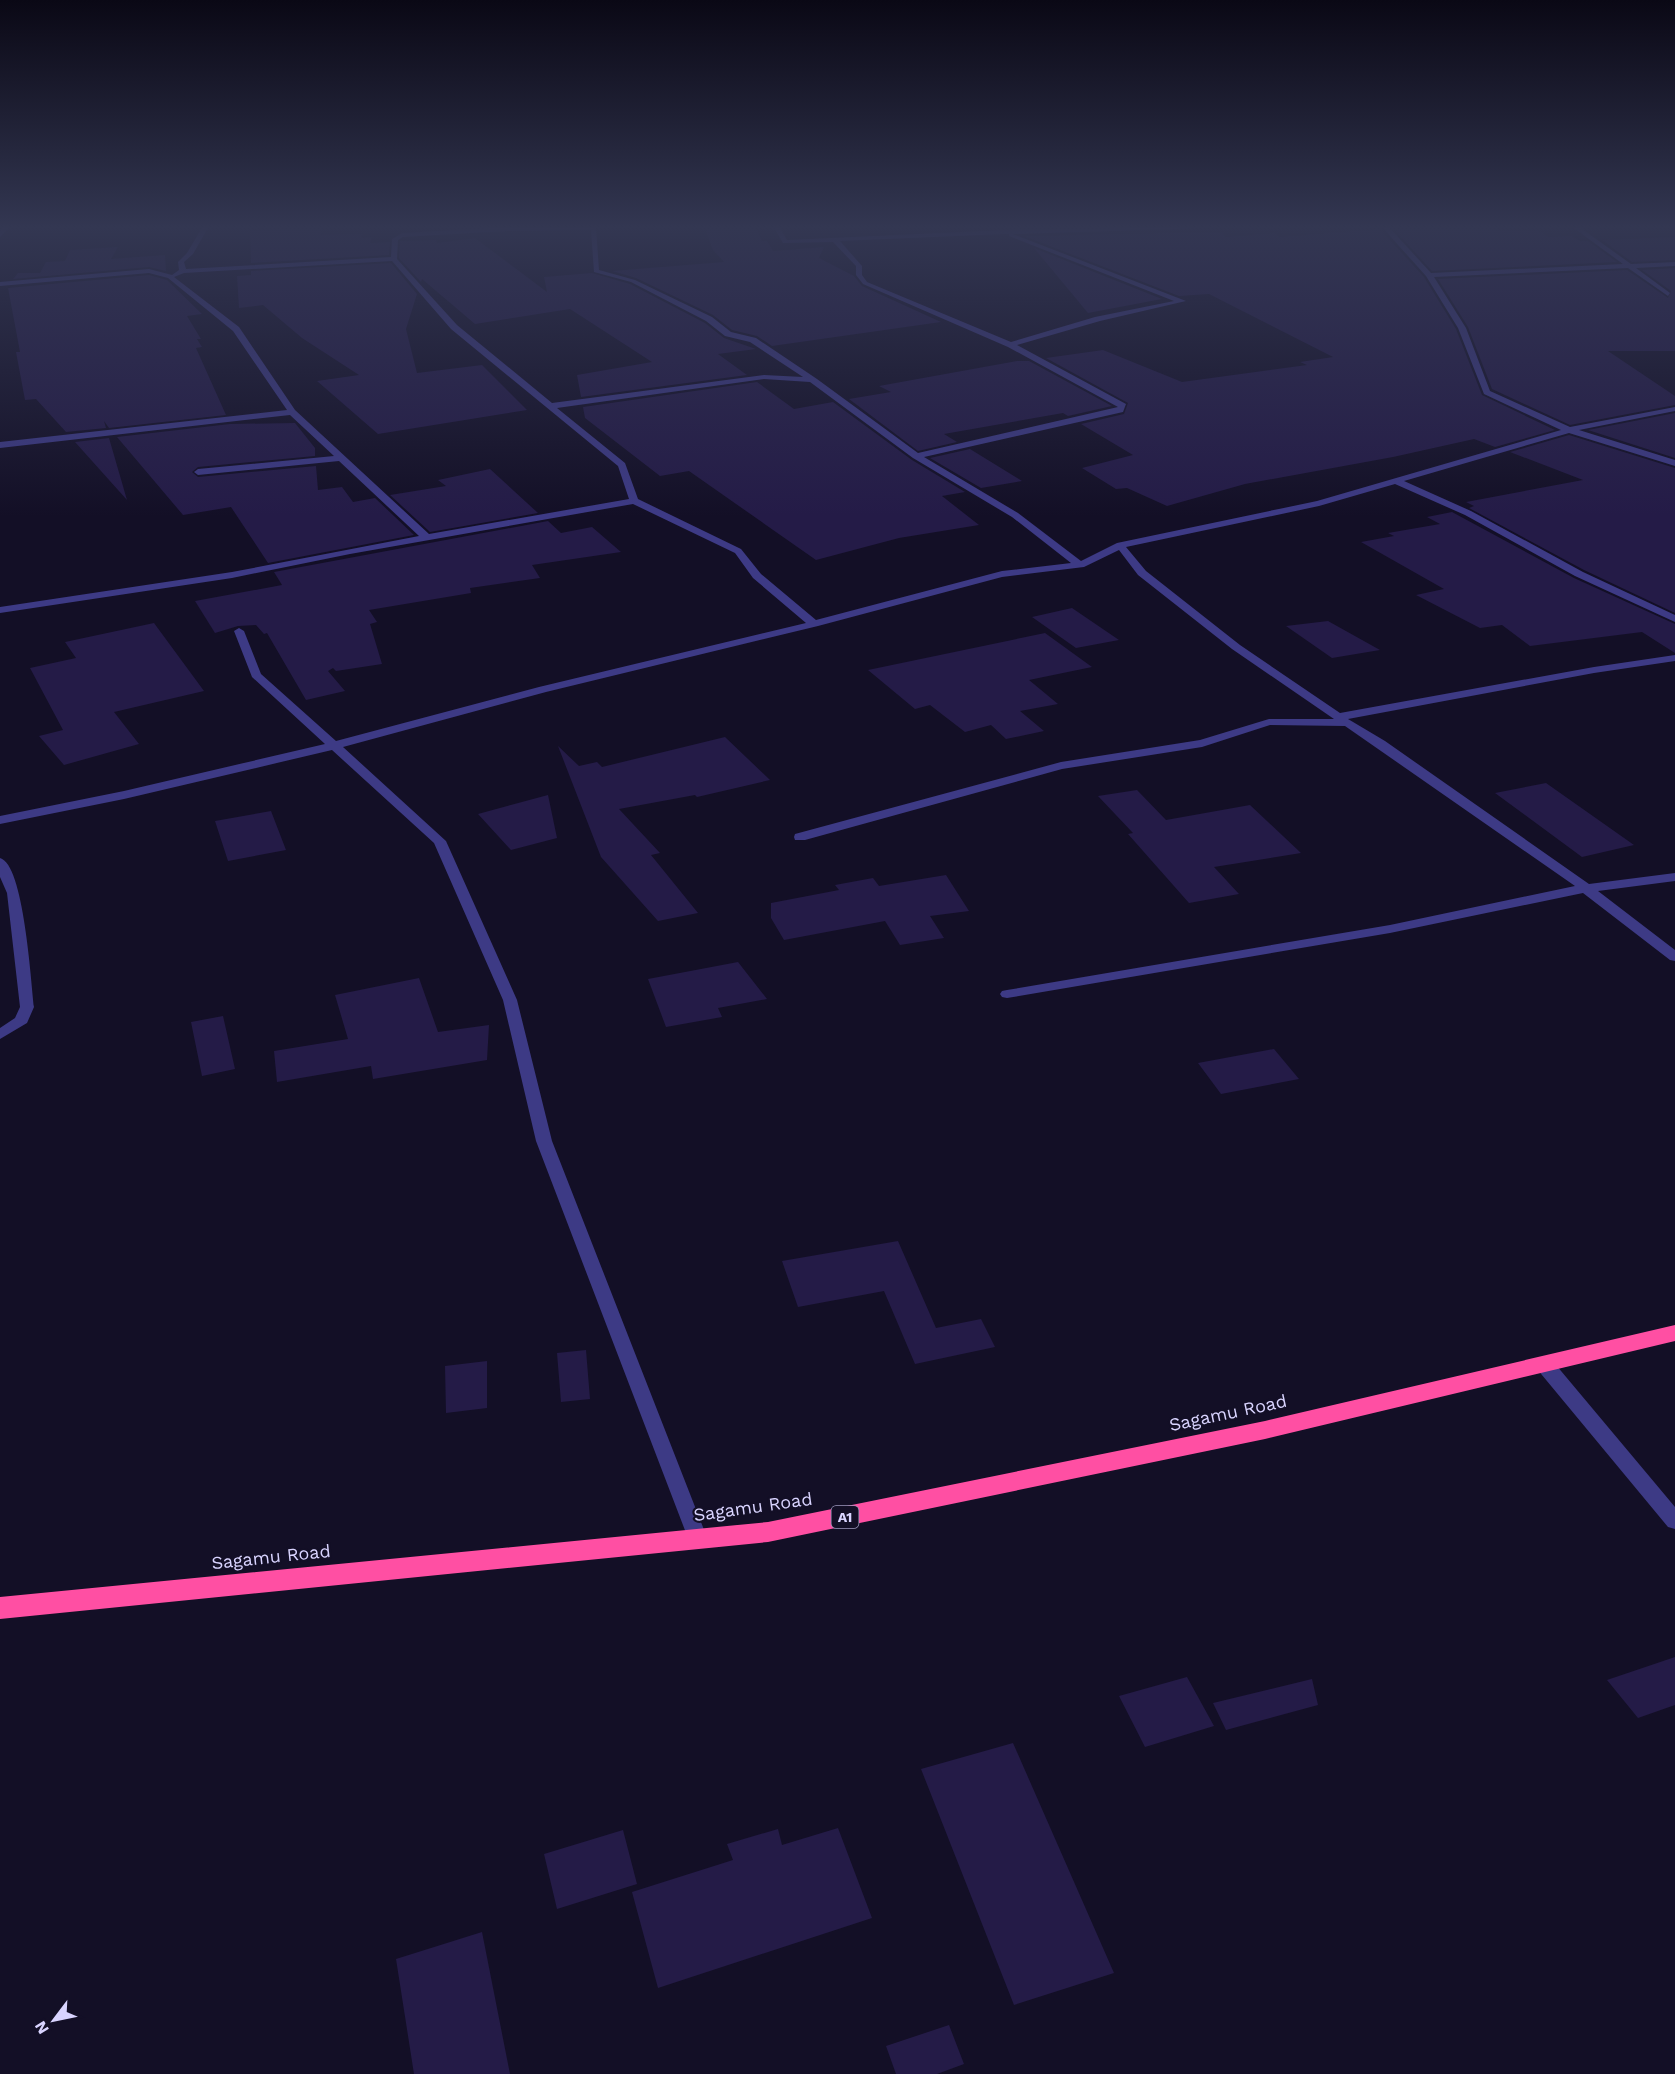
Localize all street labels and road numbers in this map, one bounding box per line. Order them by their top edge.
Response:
street label: Sagamu Road [1167,1390,1289,1435]
street label: Sagamu Road [692,1488,814,1525]
road number: A1 [832,1506,858,1528]
street label: Sagamu Road [210,1540,332,1573]

